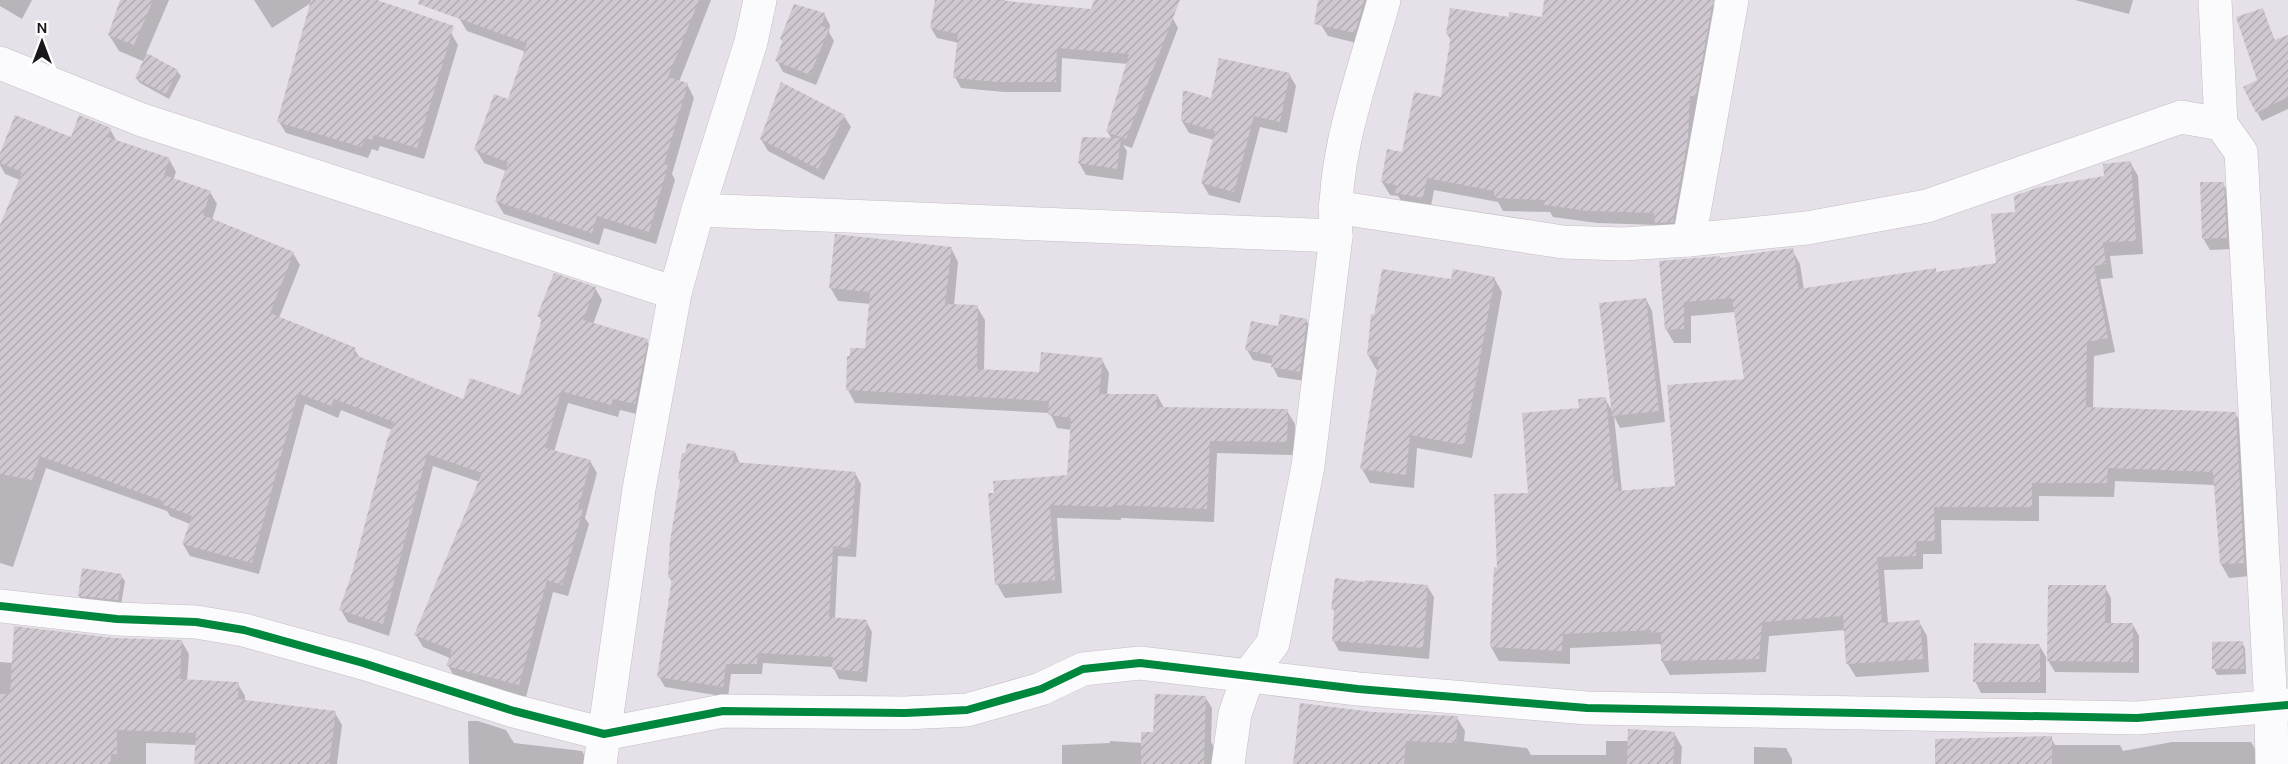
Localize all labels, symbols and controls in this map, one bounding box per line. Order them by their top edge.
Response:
north arrow [12,12,72,72]
text: N [36,18,48,37]

